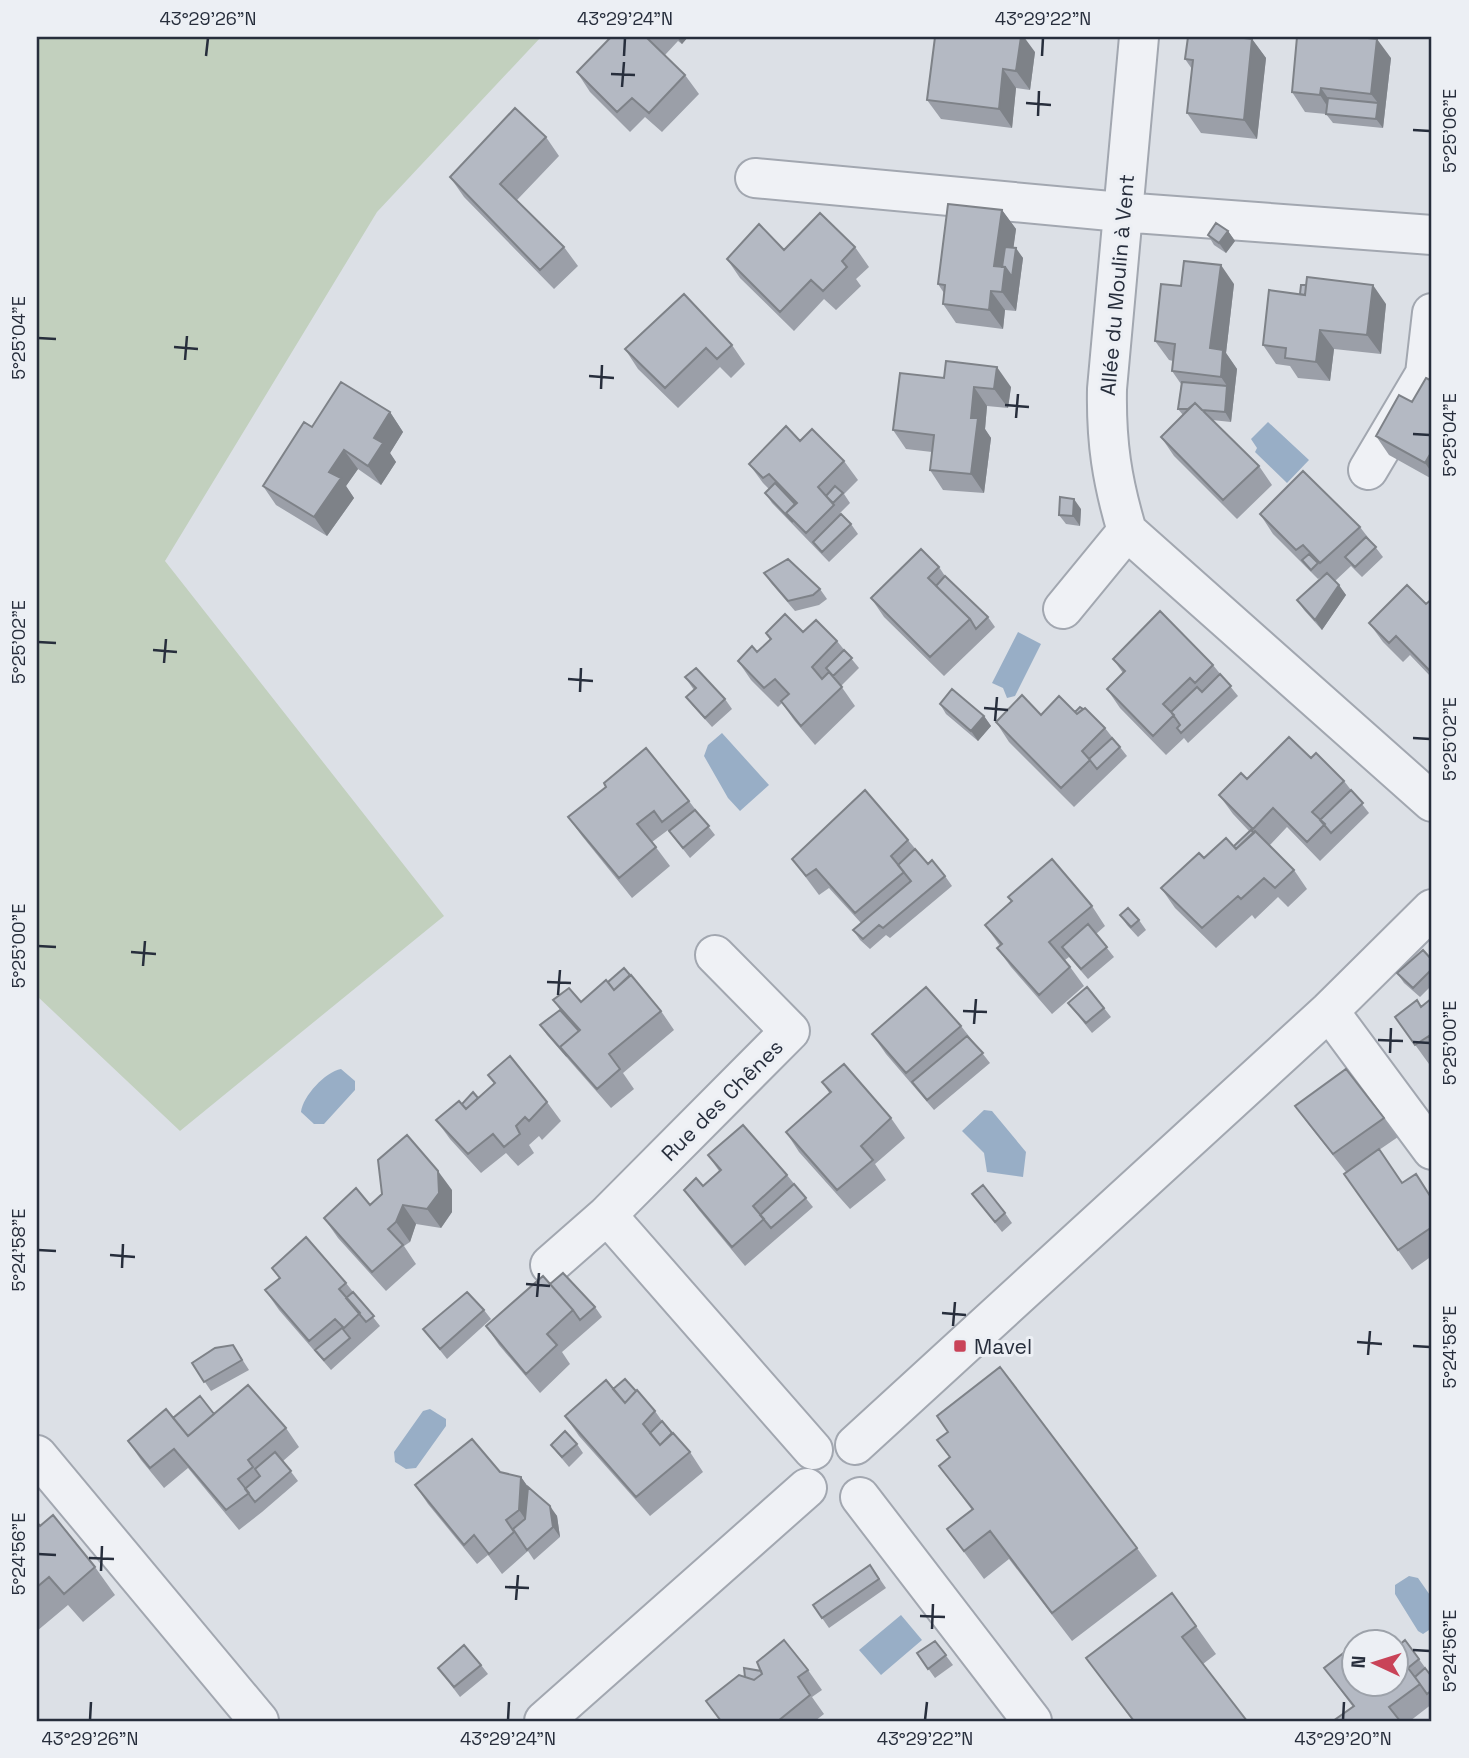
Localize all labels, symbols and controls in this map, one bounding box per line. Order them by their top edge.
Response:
text: 43°29'26"N [160,7,256,30]
text: 43°29'24"N [577,7,673,30]
text: 43°29'22"N [995,7,1091,30]
text: 5°25'06"E [1438,89,1461,173]
street label: Allée du Moulin à Vent [1094,173,1140,397]
text: 5°25'04"E [7,296,30,380]
text: 5°25'04"E [1438,393,1461,477]
text: 5°25'02"E [7,600,30,684]
text: 5°25'02"E [1438,697,1461,781]
text: 5°25'00"E [7,904,30,988]
text: 5°25'00"E [1438,1001,1461,1085]
street label: Rue des Chênes [655,1033,789,1167]
text: 5°24'58"E [7,1209,30,1291]
text: 5°24'58"E [1438,1306,1461,1388]
place label: Mavel [974,1333,1032,1360]
marker: Mavel [952,1338,968,1354]
text: 5°24'56"E [7,1513,30,1595]
text: 5°24'56"E [1438,1610,1461,1692]
north arrow [1340,1628,1410,1698]
text: N [1346,1655,1371,1669]
text: 43°29'26"N [42,1727,138,1750]
text: 43°29'24"N [460,1727,556,1750]
text: 43°29'22"N [877,1727,973,1750]
text: 43°29'20"N [1294,1727,1392,1750]

